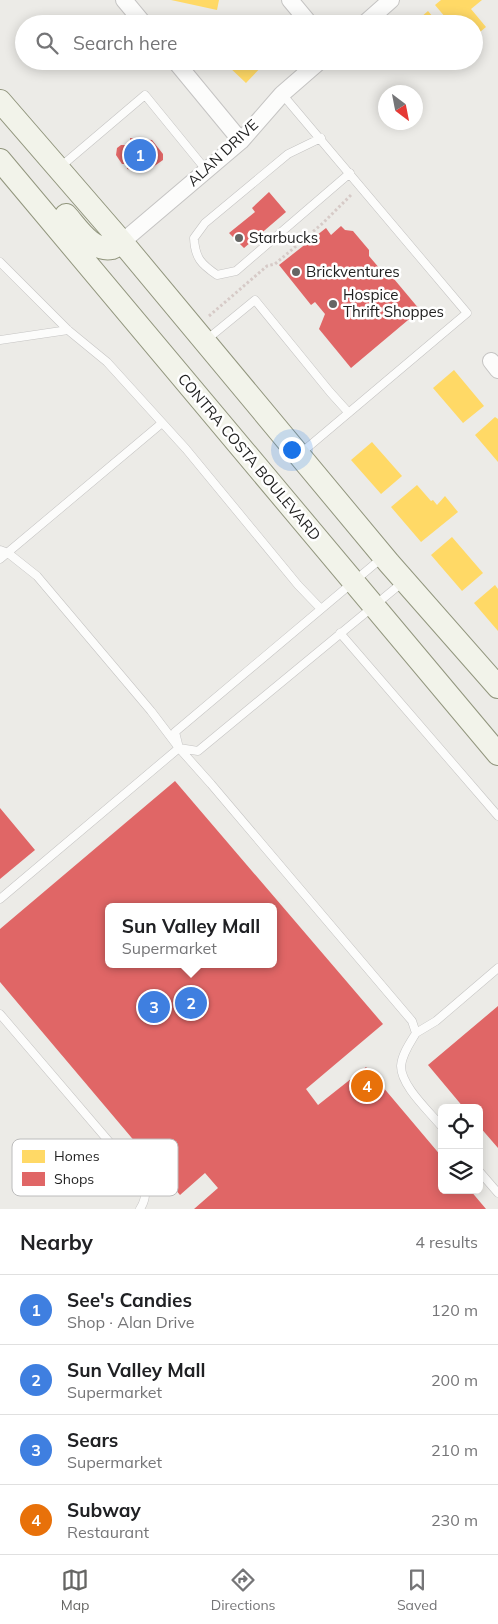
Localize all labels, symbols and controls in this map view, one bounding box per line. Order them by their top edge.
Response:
search box [15,15,483,70]
icon: search [33,29,61,57]
text: Search here [73,31,177,55]
north arrow [378,85,423,130]
street label: ALAN DRIVE [183,115,262,190]
pin: 1 [124,136,156,174]
place label: Starbucks [249,228,318,247]
marker: Starbucks [233,232,245,244]
place label: Brickventures [306,262,400,281]
marker: Brickventures [290,266,302,278]
place label: Hospice Thrift Shoppes [343,285,444,321]
marker: Hospice Thrift Shoppes [327,298,339,310]
street label: CONTRA COSTA BOULEVARD [174,369,325,544]
your location [279,437,305,463]
popup [105,903,277,968]
text: Sun Valley Mall [122,914,260,938]
text: Supermarket [122,938,217,958]
pin: 2 [175,984,207,1022]
pin: 3 [138,988,170,1026]
pin: 4 [351,1067,383,1105]
map controls [438,1104,483,1194]
button: locate [438,1104,483,1149]
legend [12,1139,178,1196]
text: Homes [54,1147,100,1165]
button: layers [438,1149,483,1194]
text: Shops [54,1170,94,1188]
text: Nearby [20,1229,93,1255]
text: 4 results [415,1232,478,1252]
text: See's Candies [67,1288,192,1312]
text: 1 [31,1300,41,1320]
text: 120 m [431,1300,478,1320]
text: Shop · Alan Drive [67,1312,195,1332]
text: Sun Valley Mall [67,1358,206,1382]
text: 2 [31,1370,41,1390]
text: 200 m [431,1370,478,1390]
text: Supermarket [67,1382,162,1402]
text: Sears [67,1428,118,1452]
text: 3 [31,1440,41,1460]
text: 210 m [431,1440,478,1460]
text: Supermarket [67,1452,162,1472]
text: Subway [67,1498,141,1522]
text: 4 [31,1510,41,1530]
text: 230 m [431,1510,478,1530]
text: Restaurant [67,1522,149,1542]
tab: Map [61,1566,89,1614]
tab: Directions [211,1566,276,1614]
tab: Saved [397,1566,437,1614]

